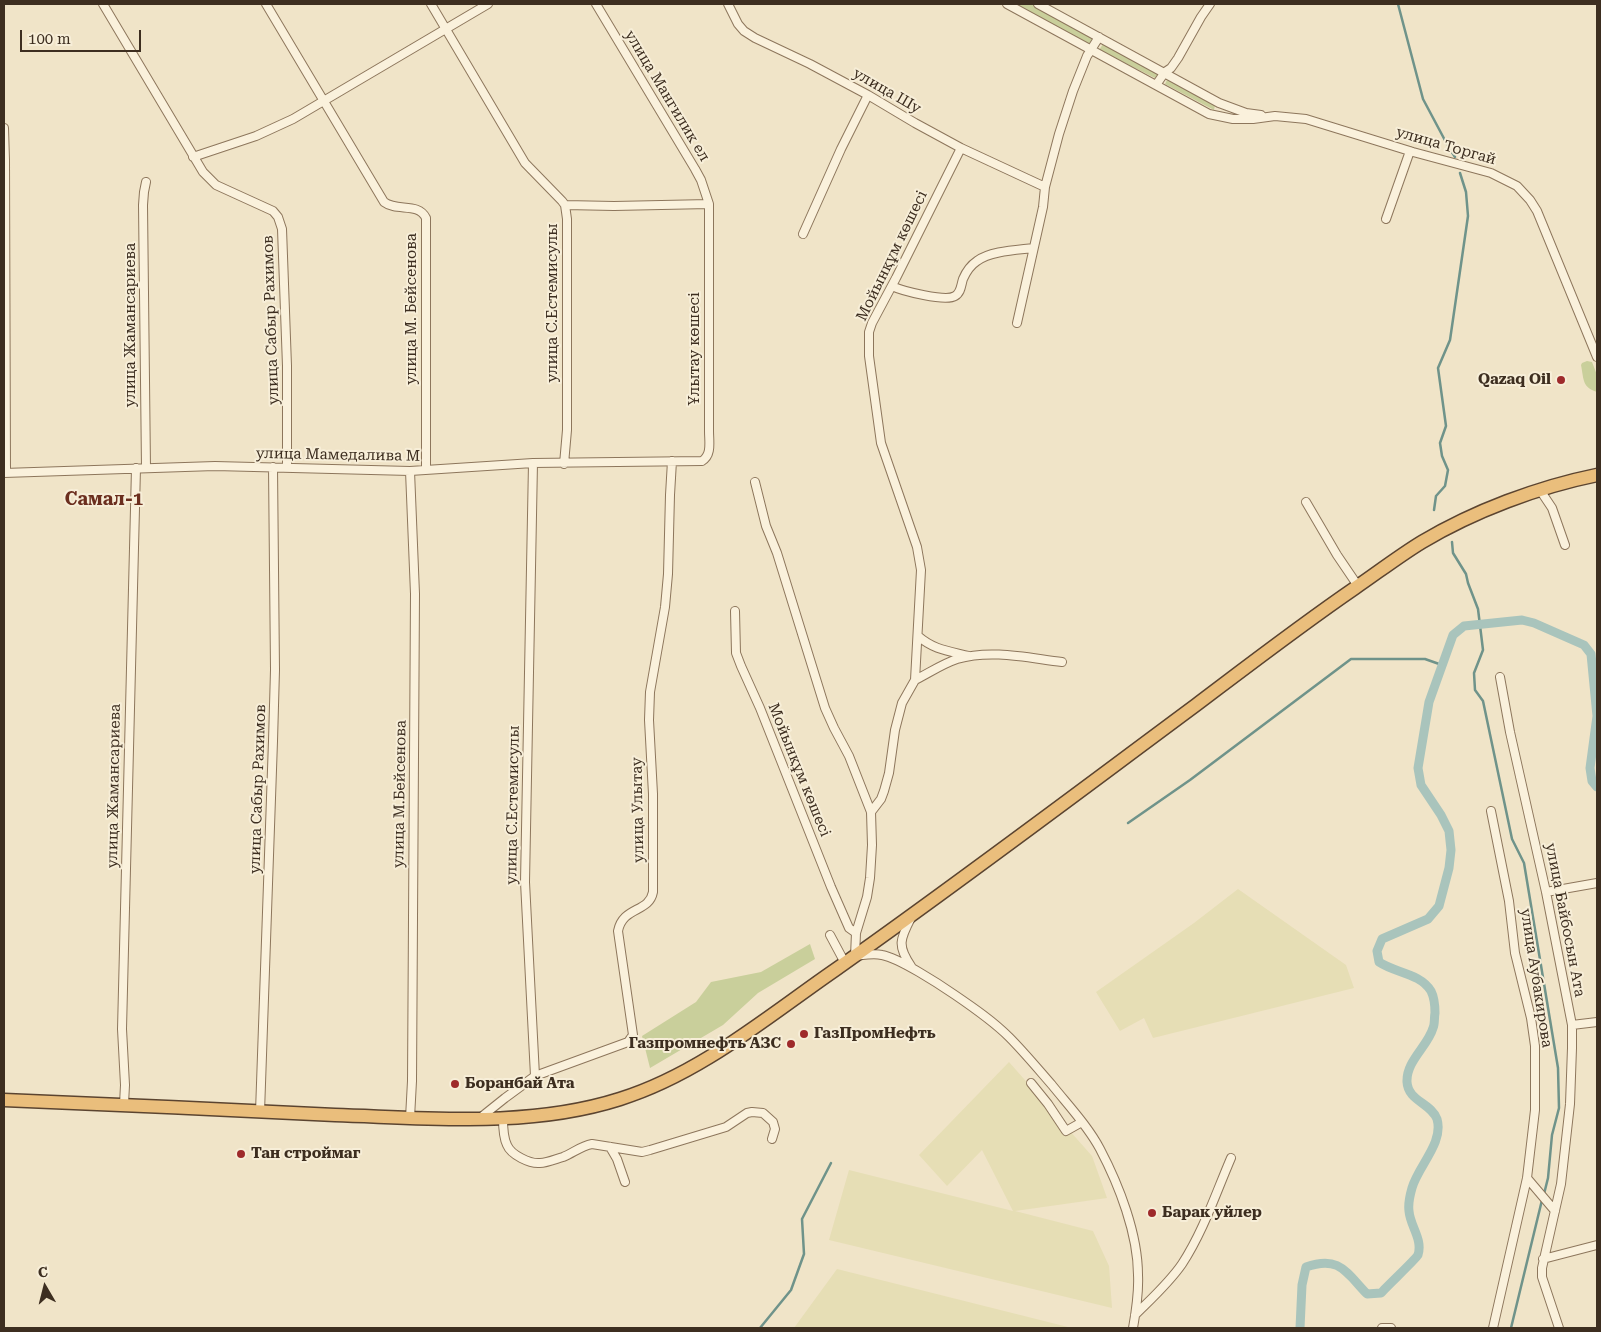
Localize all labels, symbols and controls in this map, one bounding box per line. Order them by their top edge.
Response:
scale bar [22,20,144,52]
street label: улица Мангилик ел [621,27,713,165]
text: 100 m [28,30,71,48]
street label: улица Шу [850,64,924,118]
street label: улица Торгай [1394,123,1498,169]
street label: Мойынқұм көшесі [853,188,931,324]
street label: улица С.Естемисулы [544,223,562,383]
street label: улица М. Бейсенова [403,233,421,385]
street label: улица Сабыр Рахимов [259,235,283,405]
street label: улица Жамансариева [122,243,140,407]
street label: Ұлытау көшесі [686,292,704,406]
place label: Qazaq Oil [1478,371,1551,389]
marker: Qazaq Oil [1555,374,1567,386]
street label: улица Мамедалива М [256,445,420,465]
district label: Самал-1 [65,489,143,511]
street label: Мойынқұм көшесі [764,700,834,840]
street label: улица Жамансариева [104,704,124,868]
street label: улица Сабыр Рахимов [246,704,270,874]
street label: улица М.Бейсенова [390,720,410,868]
street label: улица С.Естемисулы [503,725,523,885]
street label: улица Улытау [628,757,648,863]
street label: улица Байбосын Ата [1541,841,1589,999]
street label: улица Аубакирова [1516,907,1556,1049]
place label: ГазПромНефть [814,1025,936,1043]
marker: ГазПромНефть [798,1028,810,1040]
place label: Газпромнефть АЗС [629,1035,781,1053]
marker: Газпромнефть АЗС [785,1038,797,1050]
place label: Боранбай Ата [465,1075,575,1093]
marker: Боранбай Ата [449,1078,461,1090]
place label: Тан строймаг [251,1145,360,1163]
marker: Тан строймаг [235,1148,247,1160]
place label: Барак уйлер [1162,1204,1262,1222]
marker: Барак уйлер [1146,1207,1158,1219]
north arrow [20,1262,70,1312]
text: С [37,1264,49,1281]

